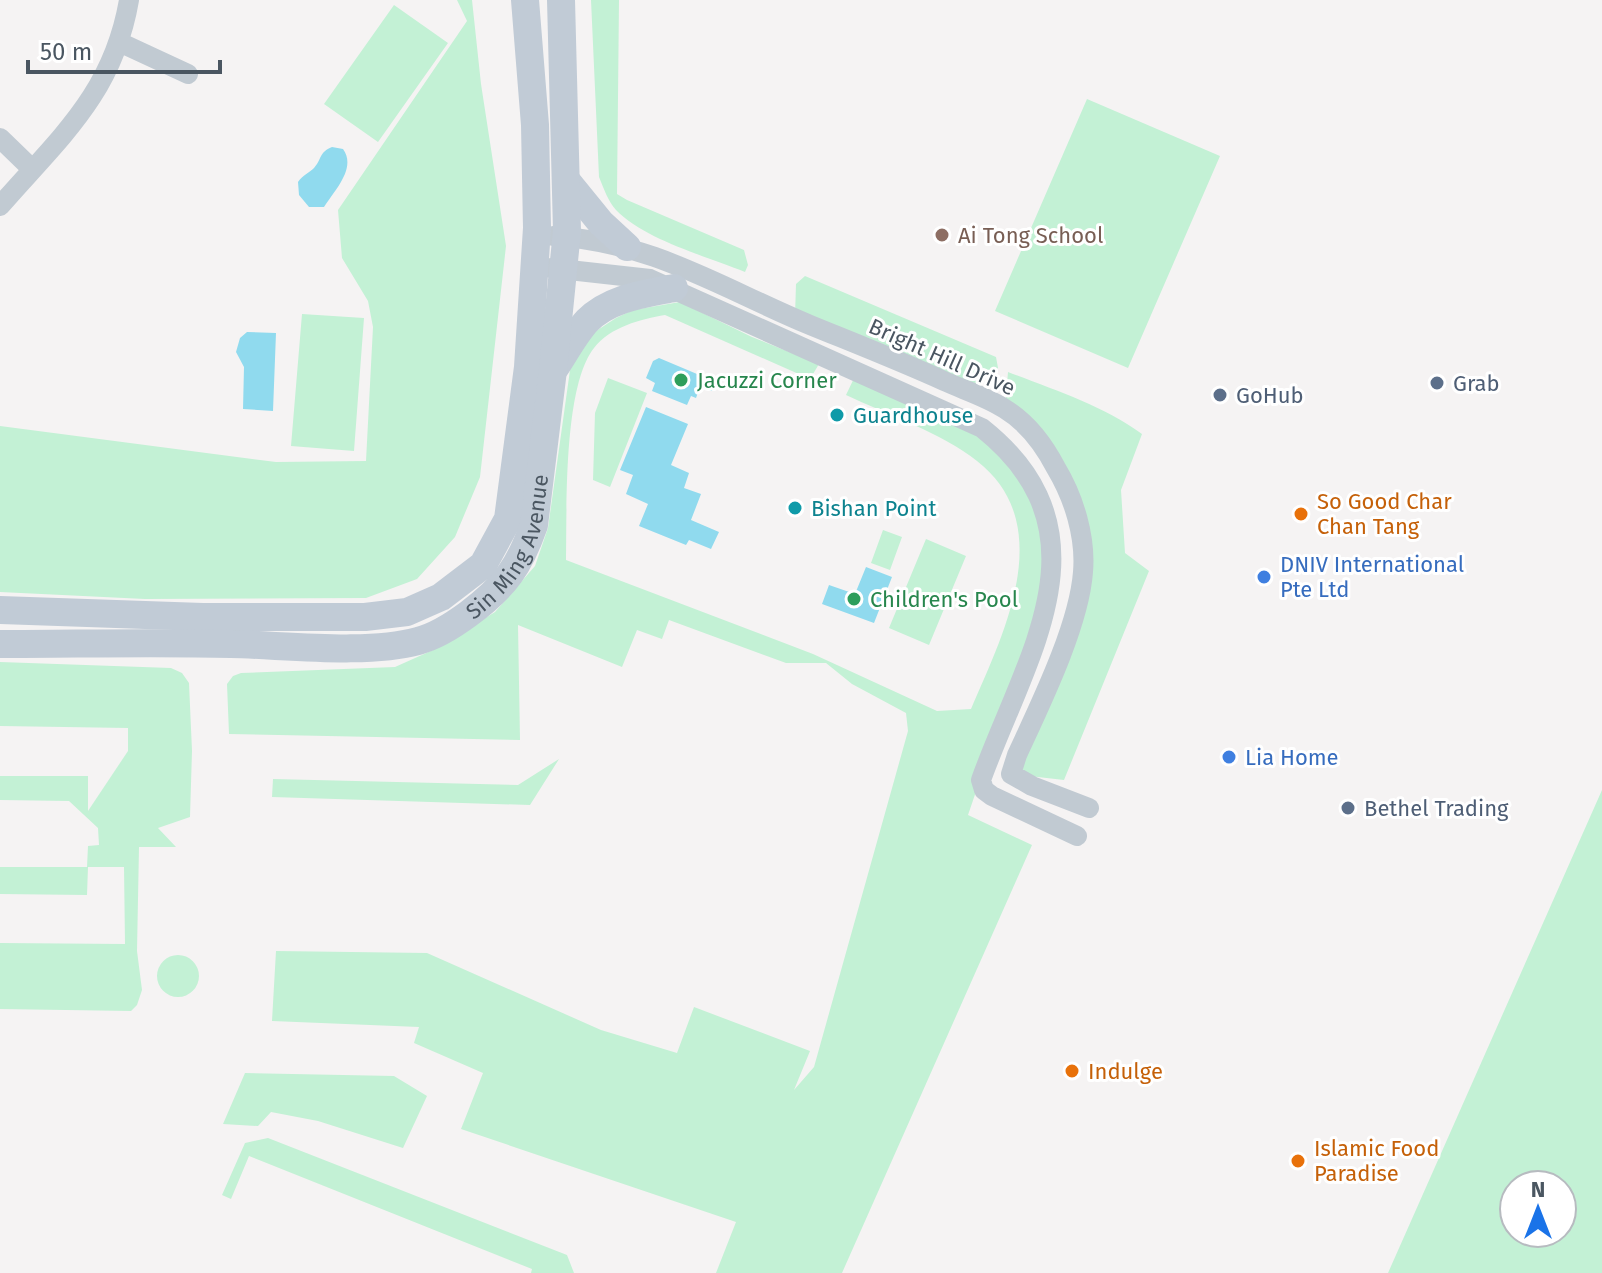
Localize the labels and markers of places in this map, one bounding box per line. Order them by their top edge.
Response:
place label: Ai Tong School [958,222,1103,249]
marker: Ai Tong School [933,226,951,244]
place label: Jacuzzi Corner [697,367,837,394]
place label: Grab [1453,370,1500,397]
marker: Jacuzzi Corner [672,371,690,389]
marker: Grab [1428,374,1446,392]
place label: GoHub [1236,382,1304,409]
marker: GoHub [1211,386,1229,404]
place label: Guardhouse [853,402,973,429]
marker: Guardhouse [828,406,846,424]
place label: So Good Char Chan Tang [1317,488,1452,540]
place label: Bishan Point [811,495,937,522]
marker: Bishan Point [786,499,804,517]
marker: So Good Char Chan Tang [1292,505,1310,523]
place label: DNIV International Pte Ltd [1280,551,1464,603]
marker: DNIV International Pte Ltd [1255,568,1273,586]
place label: Children's Pool [870,586,1018,613]
marker: Children's Pool [845,590,863,608]
place label: Lia Home [1245,744,1339,771]
marker: Lia Home [1220,748,1238,766]
place label: Bethel Trading [1364,795,1509,822]
marker: Bethel Trading [1339,799,1357,817]
place label: Indulge [1088,1058,1163,1085]
marker: Indulge [1063,1062,1081,1080]
place label: Islamic Food Paradise [1314,1135,1439,1187]
marker: Islamic Food Paradise [1289,1152,1307,1170]

